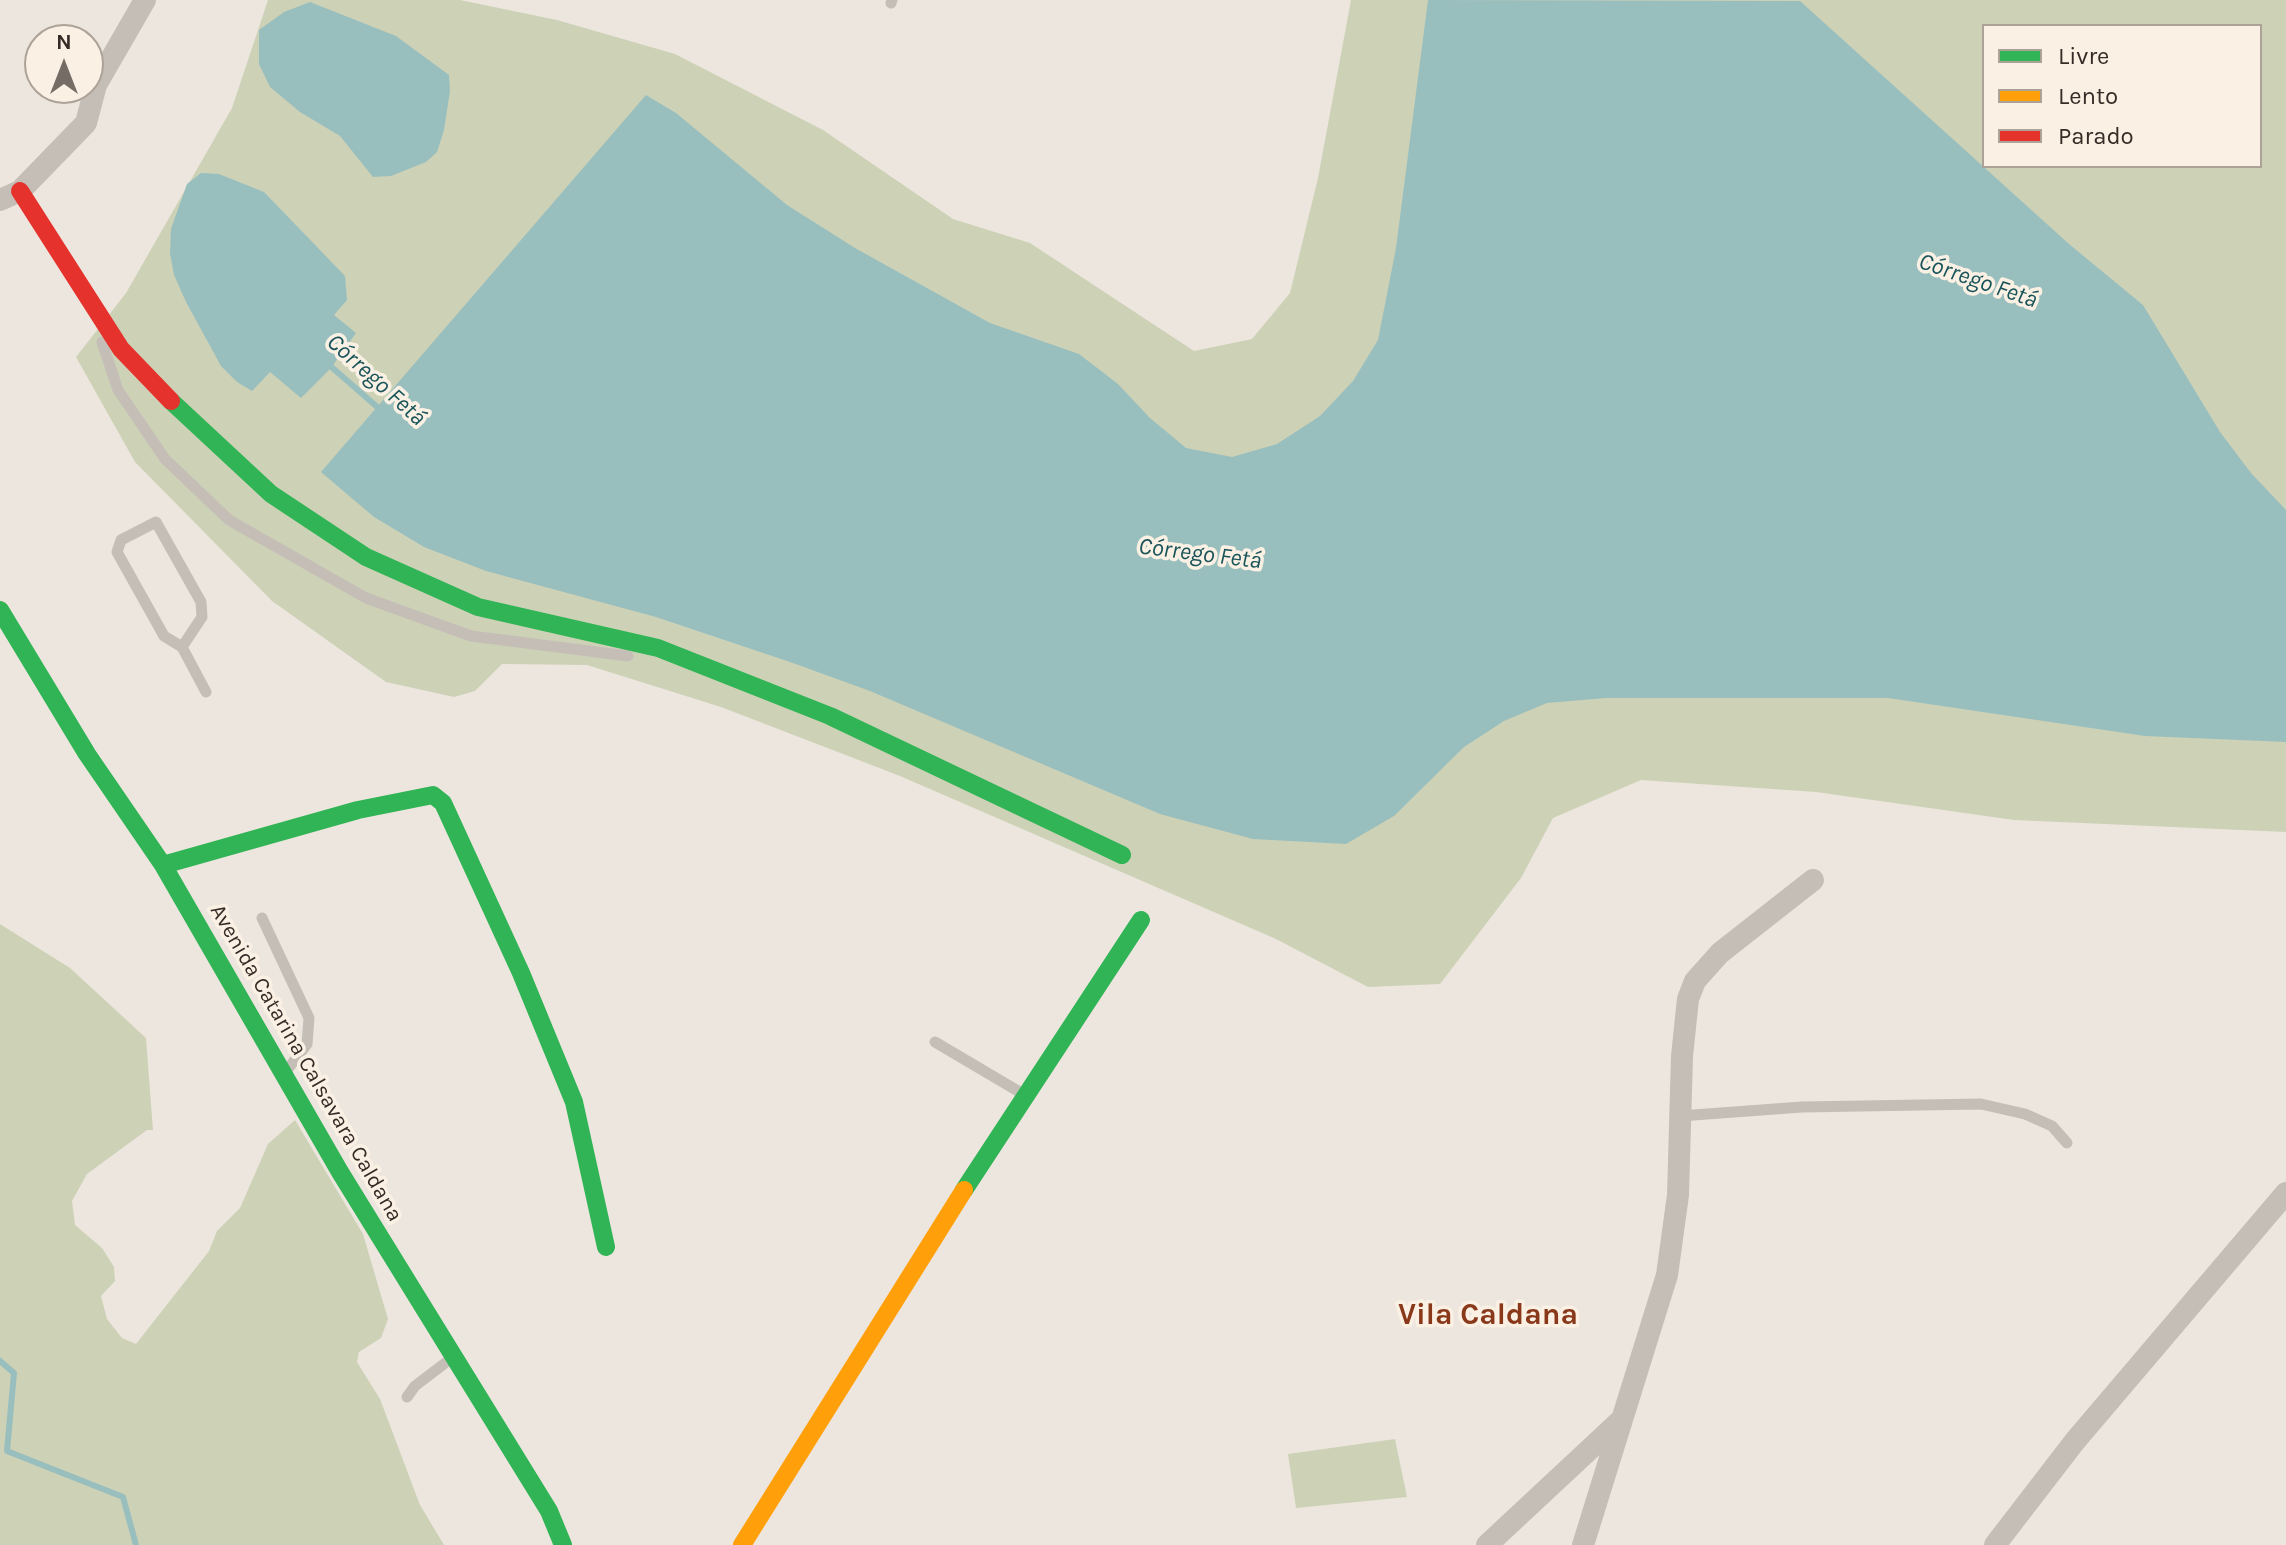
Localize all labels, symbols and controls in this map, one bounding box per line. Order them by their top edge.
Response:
north arrow [24,24,104,104]
legend [1982,24,2262,168]
text: N [56,29,72,55]
text: Livre [2058,42,2109,70]
text: Lento [2058,82,2118,110]
text: Parado [2058,122,2134,150]
water label: Córrego Fetá [1915,247,2041,315]
water label: Córrego Fetá [320,328,432,432]
water label: Córrego Fetá [1137,532,1263,576]
street label: Avenida Catarina Calsavara Caldana [204,900,408,1226]
district label: Vila Caldana [1398,1297,1578,1333]

